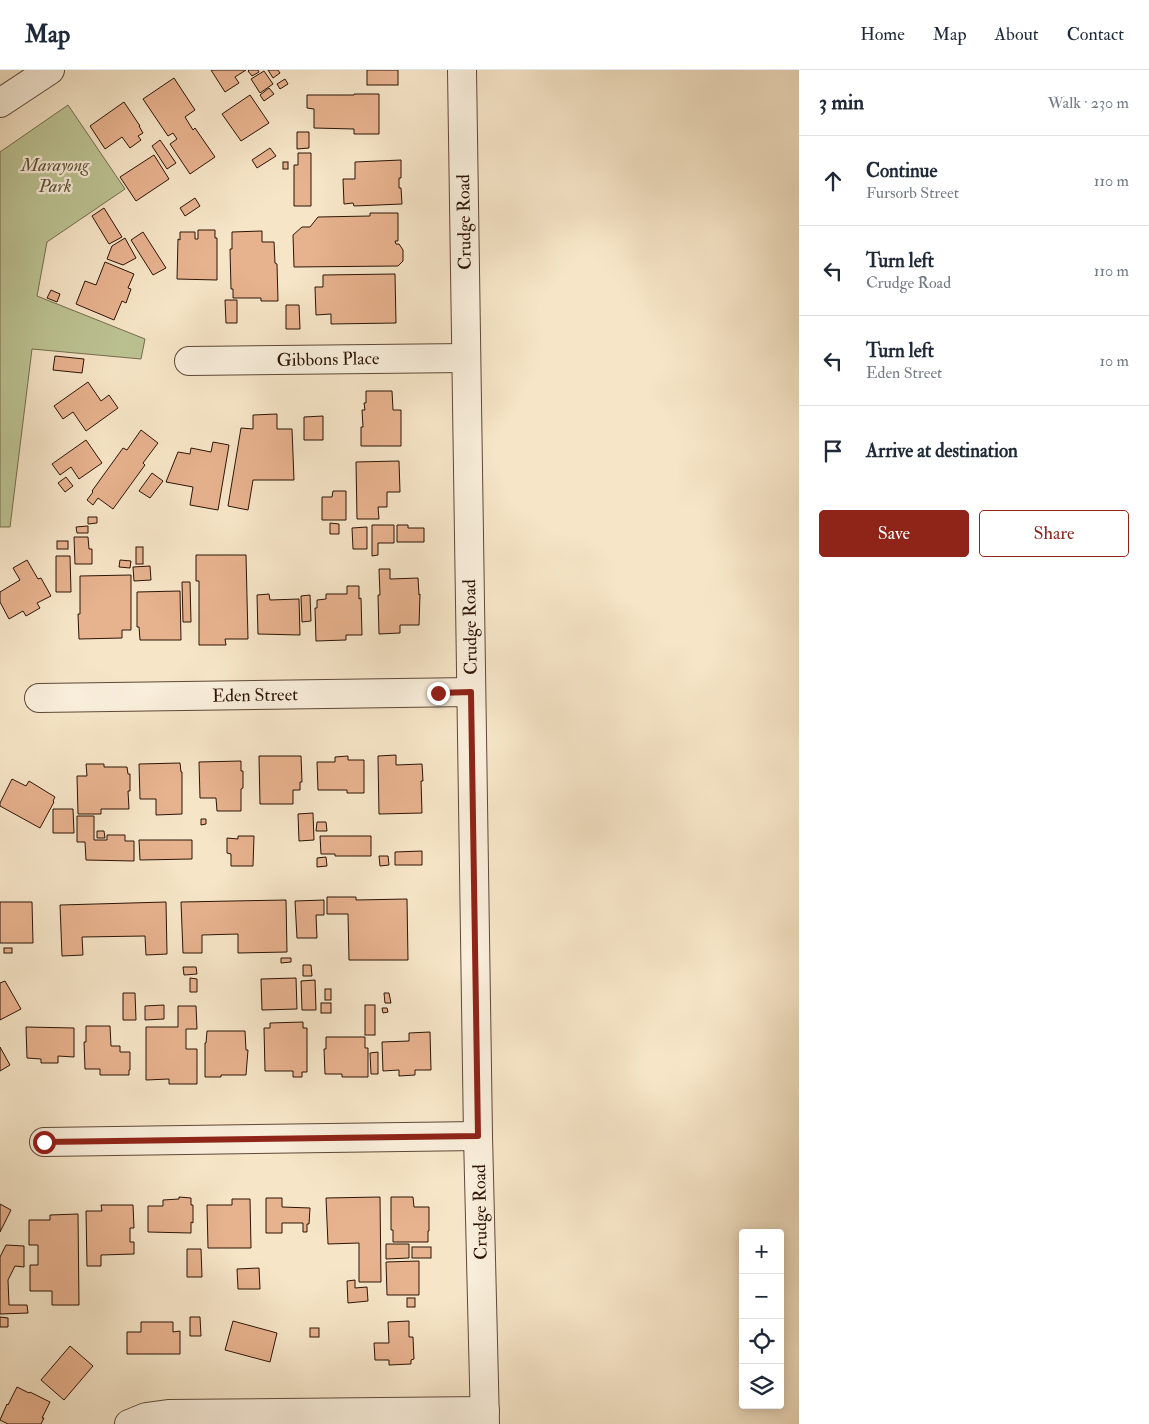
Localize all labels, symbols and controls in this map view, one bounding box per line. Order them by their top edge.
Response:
text: Map [25,19,70,50]
text: Home [860,23,905,46]
text: Map [933,23,967,46]
text: About [995,23,1039,46]
text: Contact [1067,23,1124,46]
text: 3 min [819,89,864,116]
text: Walk · 230 m [1048,93,1129,113]
park label: Marayong Park [20,154,90,198]
text: Continue [866,159,937,183]
icon: ahead [819,167,847,195]
text: 110 m [1094,171,1129,191]
street label: Crudge Road [452,174,477,270]
text: Fursorb Street [866,183,959,203]
text: Turn left [866,249,934,273]
icon: left [819,257,847,285]
text: 110 m [1094,261,1129,281]
text: Crudge Road [866,273,951,293]
text: Turn left [866,339,934,363]
street label: Gibbons Place [276,347,380,372]
icon: left [819,347,847,375]
text: 10 m [1099,351,1129,371]
text: Eden Street [866,363,942,383]
icon: arrive [819,437,847,465]
text: Arrive at destination [866,439,1018,463]
button: Save [819,510,969,557]
button: Share [979,510,1129,557]
street label: Crudge Road [458,579,483,675]
route end [427,682,450,705]
street label: Eden Street [212,683,298,708]
route start [33,1131,56,1154]
street label: Crudge Road [468,1164,493,1260]
map controls [739,1229,784,1409]
button: + [739,1229,784,1274]
button: − [739,1274,784,1319]
button: locate [739,1319,784,1364]
button: layers [739,1364,784,1409]

